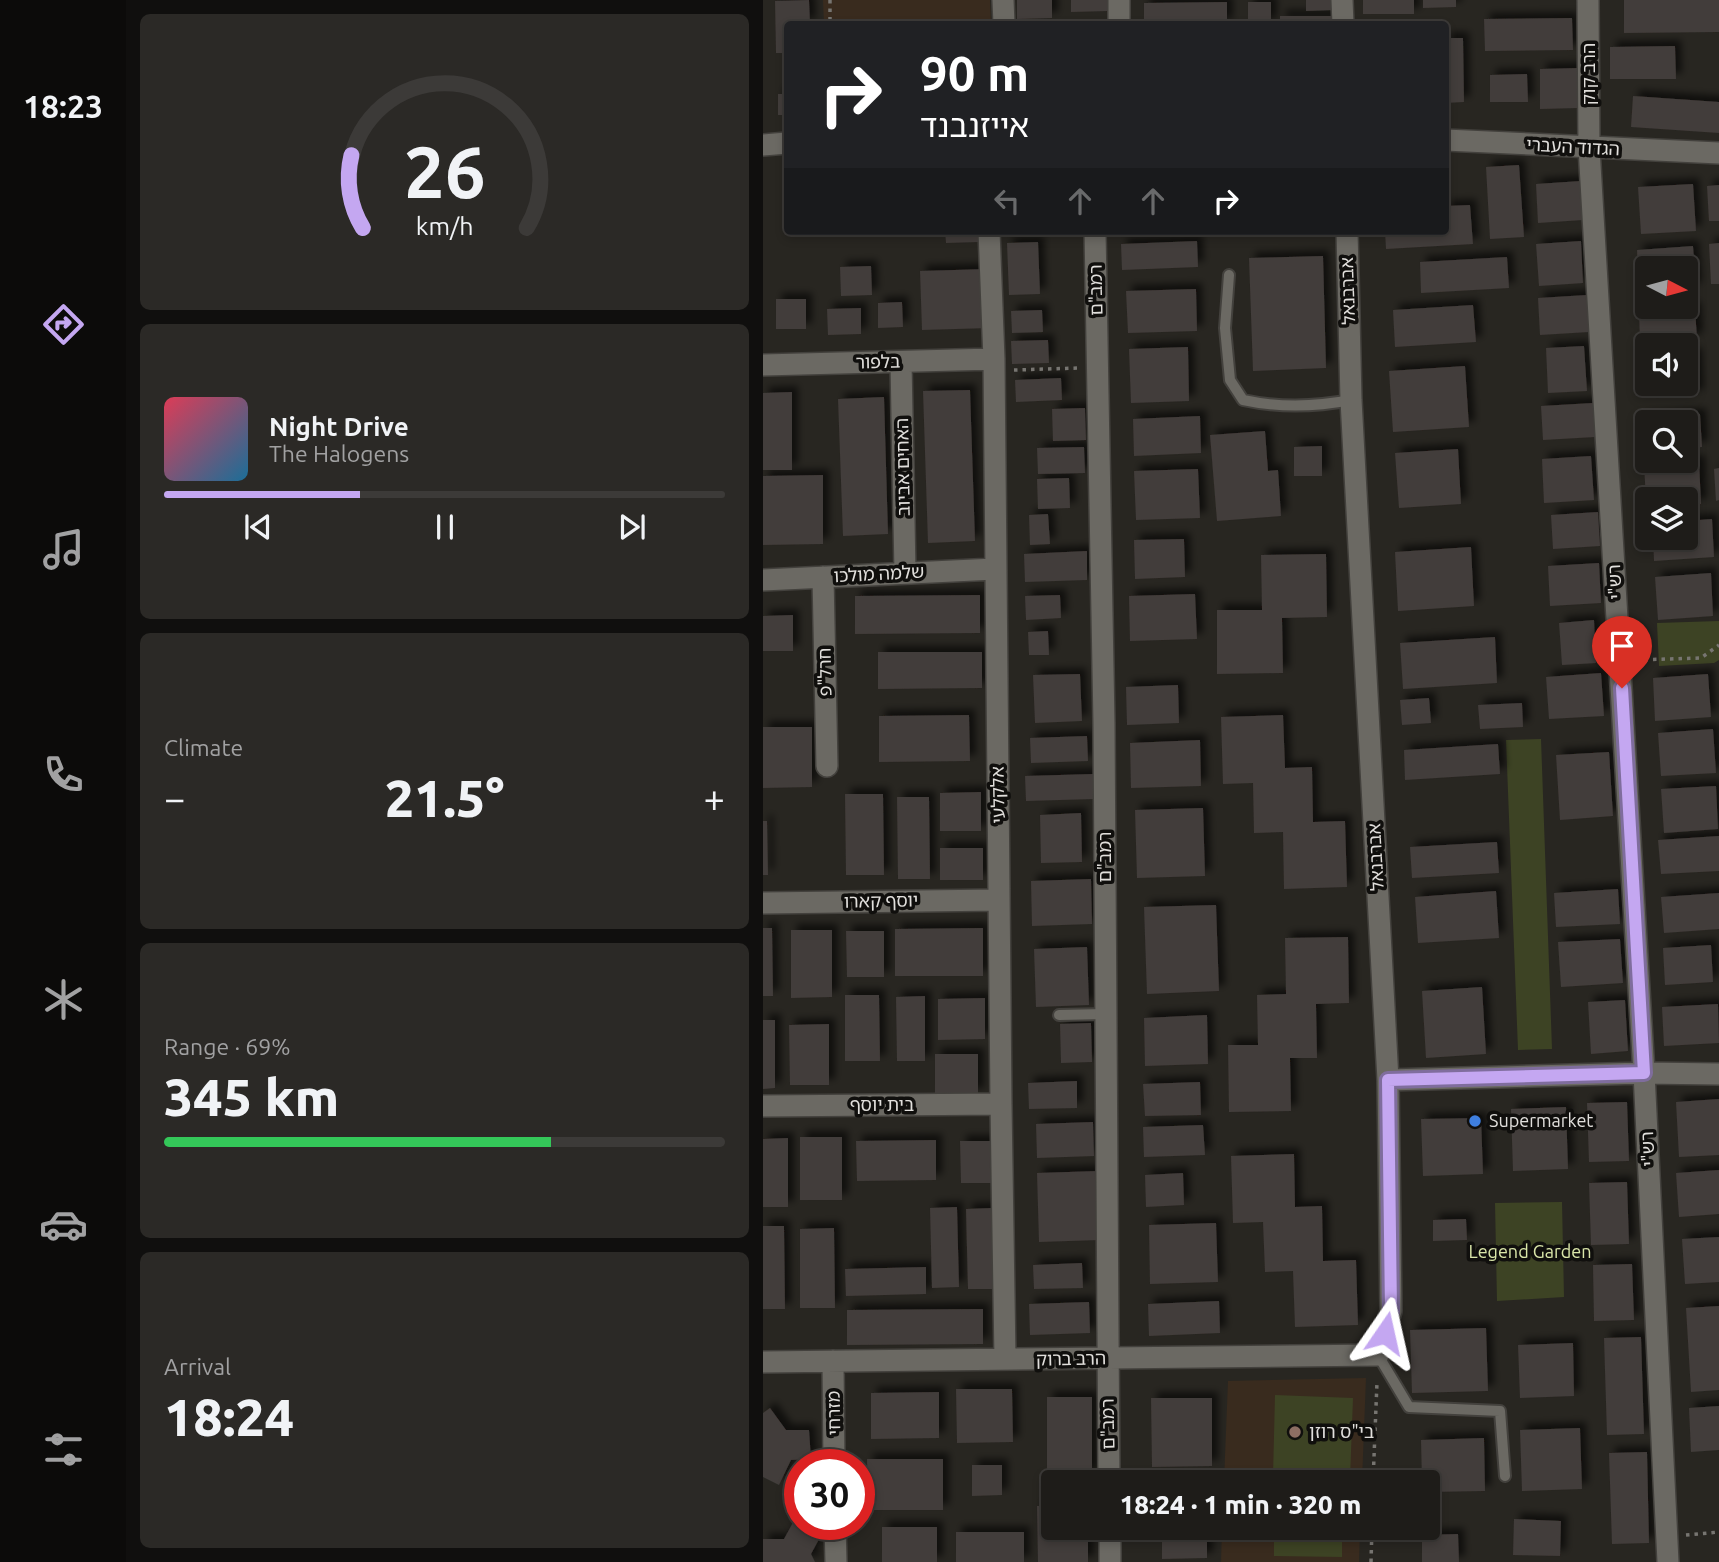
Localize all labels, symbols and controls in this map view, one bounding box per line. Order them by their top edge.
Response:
street label: הרב קוק [1578,43,1598,105]
text: 90 m [920,45,1029,100]
icon: right [805,49,896,140]
text: 18:23 [23,88,103,124]
text: אייזנבנד [920,107,1029,143]
text: 26 [403,130,486,212]
street label: הגדוד העברי [1526,134,1620,158]
icon: left [988,182,1026,220]
icon: ahead [1061,182,1099,220]
icon: ahead [1134,182,1172,220]
icon: right [1207,182,1245,220]
text: km/h [416,212,473,240]
north arrow [1635,256,1697,318]
map controls [1635,256,1698,550]
street label: אברבנאל [1336,257,1358,325]
street label: רמב"ם [1085,264,1105,316]
icon: directions [39,300,88,349]
button: sound [1635,333,1698,396]
street label: בלפור [855,351,901,371]
button: search [1635,410,1698,473]
text: Night Drive [269,412,409,441]
street label: האחים אביוב [891,418,913,516]
text: The Halogens [269,441,409,466]
button: layers [1635,487,1698,550]
icon: previous [239,508,277,546]
icon: pause [426,508,464,546]
icon: next [613,508,651,546]
icon: music [39,525,88,574]
street label: שלמה מולכו [833,561,925,585]
street label: רש"י [1603,564,1625,600]
pin [1592,616,1652,688]
icon: arrive [1603,627,1641,665]
street label: חרל"פ [814,647,834,697]
text: Climate [164,735,243,760]
icon: phone [39,750,88,799]
street label: אלקלעי [987,766,1007,824]
text: 21.5° [385,769,504,827]
text: − [164,777,185,819]
text: + [704,777,725,819]
street label: אברבנאל [1363,823,1387,891]
street label: רמב"ם [1094,832,1114,882]
street label: יוסף קארו [844,889,918,911]
icon: climate [39,975,88,1024]
text: Range · 69% [164,1034,291,1059]
text: 345 km [164,1068,339,1126]
street label: בית יוסף [850,1094,914,1114]
place label: Supermarket [1489,1110,1593,1130]
marker: Supermarket [1467,1113,1483,1129]
street label: רש"י [1636,1131,1658,1167]
icon: car [39,1200,88,1249]
park label: Legend Garden [1468,1241,1592,1261]
position arrow [1348,1296,1422,1370]
street label: הרב ברוק [1036,1347,1106,1369]
text: Arrival [164,1354,231,1379]
text: 18:24 [164,1388,294,1446]
street label: מזרחי [823,1391,843,1435]
street label: רמב"ם [1097,1398,1117,1450]
place label: בי"ס רוזן [1309,1421,1374,1441]
marker: בי"ס רוזן [1287,1424,1303,1440]
icon: filters [39,1425,88,1474]
speed limit sign: 30 [784,1449,875,1540]
text: 18:24 · 1 min · 320 m [1120,1490,1361,1519]

